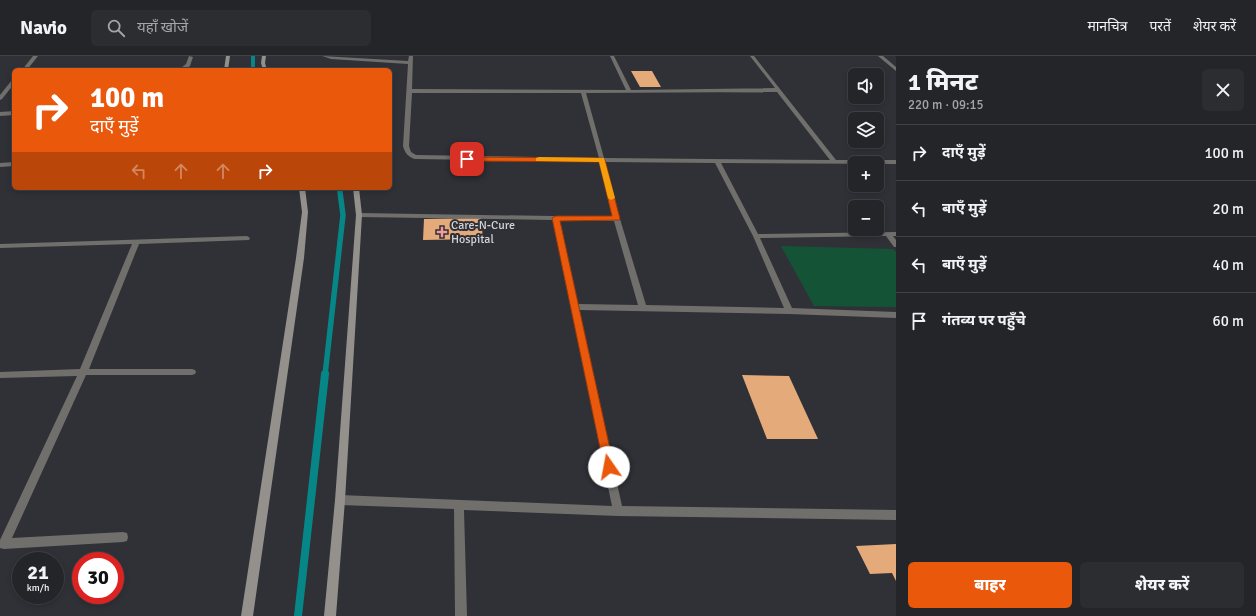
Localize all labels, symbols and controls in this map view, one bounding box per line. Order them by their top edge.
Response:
search box [91,10,371,46]
text: Navio [20,16,67,40]
icon: search [105,17,127,39]
text: यहाँ खोजें [137,18,188,36]
text: मानचित्र [1087,18,1127,35]
text: परतें [1149,18,1171,35]
text: शेयर करें [1193,18,1236,35]
text: 1 मिनट [908,67,978,97]
map controls [848,68,884,236]
button: sound [848,68,884,104]
button: close [1202,69,1244,111]
text: 100 m [90,81,164,115]
icon: right [24,84,76,136]
text: 220 m · 09:15 [908,97,984,113]
button: layers [848,112,884,148]
text: दाएँ मुड़ें [90,115,139,137]
pin [450,142,484,176]
icon: right [908,142,930,164]
text: दाएँ मुड़ें [942,143,986,161]
text: 100 m [1204,144,1244,162]
icon: arrive [456,148,478,170]
button: + [848,156,884,192]
icon: left [128,160,150,182]
icon: ahead [170,160,192,182]
icon: ahead [212,160,234,182]
icon: right [254,160,276,182]
icon: left [908,198,930,220]
text: बाएँ मुड़ें [942,199,986,217]
button: − [848,200,884,236]
text: 20 m [1213,200,1244,218]
place label: Care-N-Cure Hospital [451,218,515,247]
marker: Care-N-Cure Hospital [436,226,448,238]
icon: left [908,254,930,276]
text: बाएँ मुड़ें [942,255,986,273]
text: 40 m [1213,256,1244,274]
icon: arrive [908,310,930,332]
text: गंतव्य पर पहुँचे [942,311,1026,329]
text: 60 m [1213,312,1244,330]
position arrow [588,446,630,488]
speed limit sign: 30 [72,552,124,604]
text: 21 [27,560,49,585]
button: बाहर [908,562,1072,608]
button: शेयर करें [1080,562,1244,608]
text: km/h [27,582,49,594]

